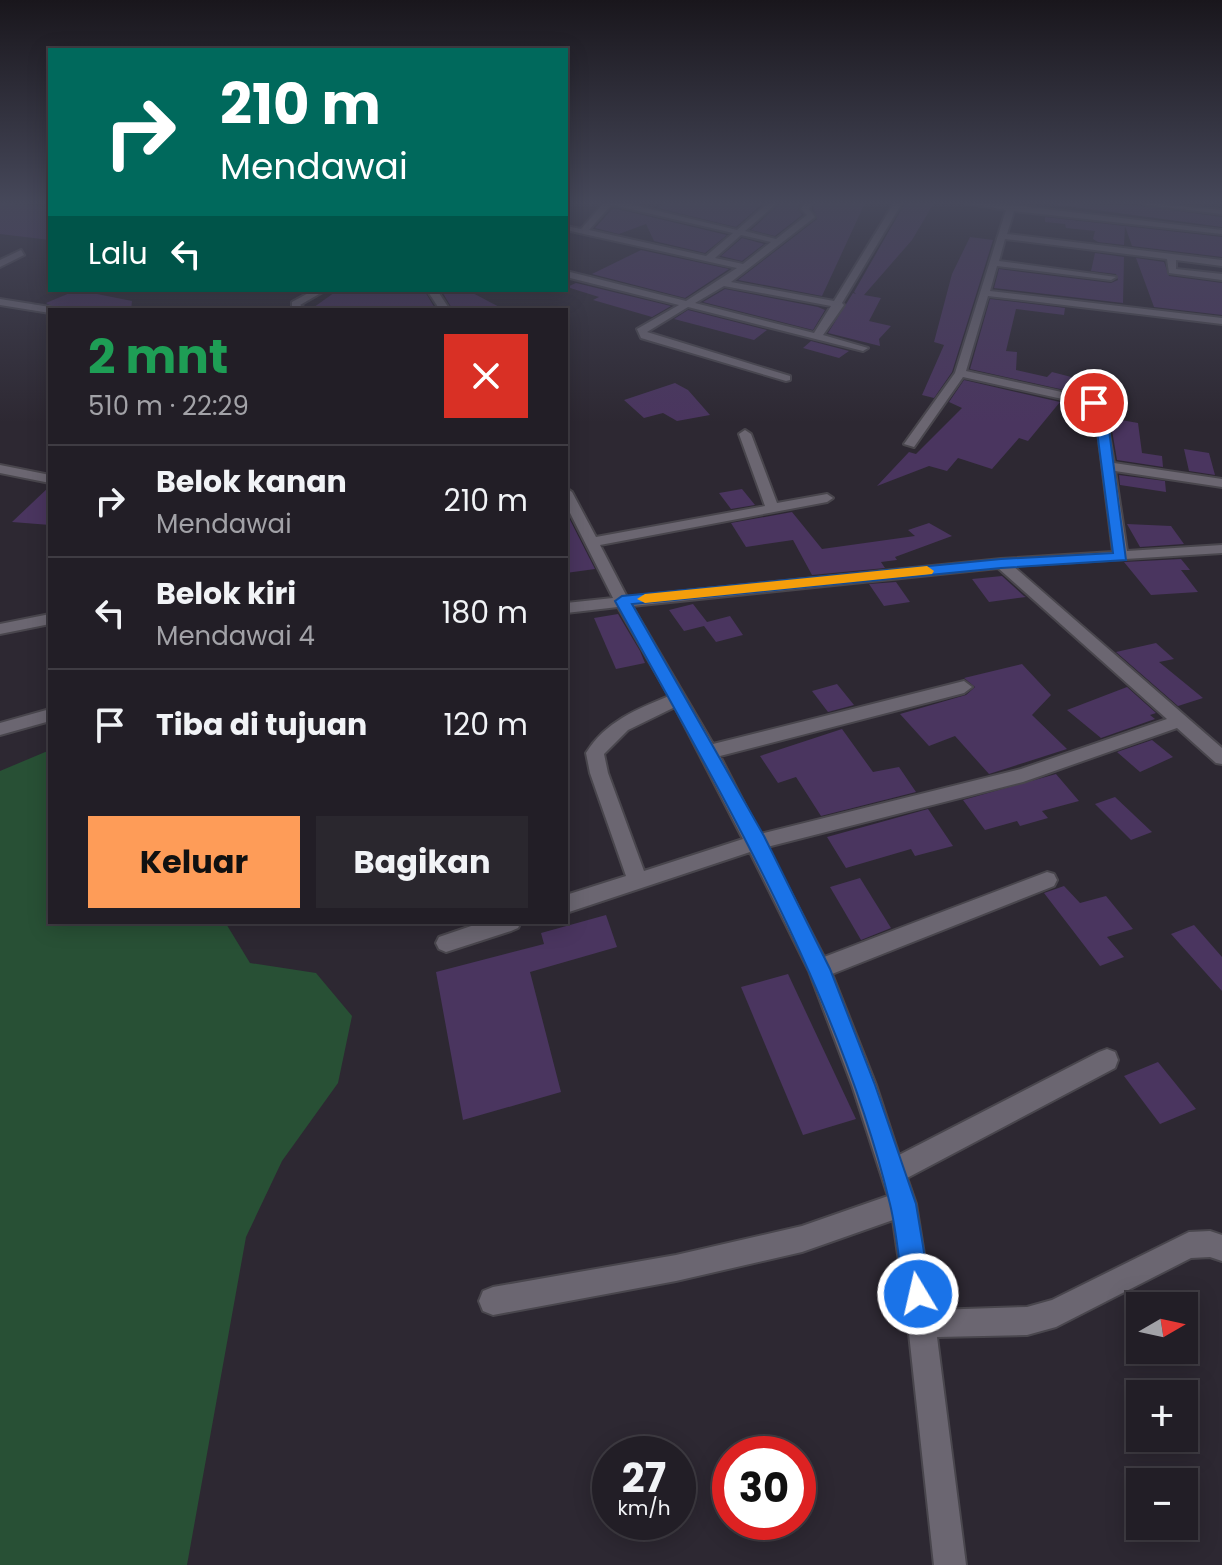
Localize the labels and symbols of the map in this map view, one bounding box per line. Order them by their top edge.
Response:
pin [1060,369,1128,437]
position arrow [876,1252,960,1336]
north arrow [1126,1292,1198,1364]
speed limit sign: 30 [712,1436,816,1540]

